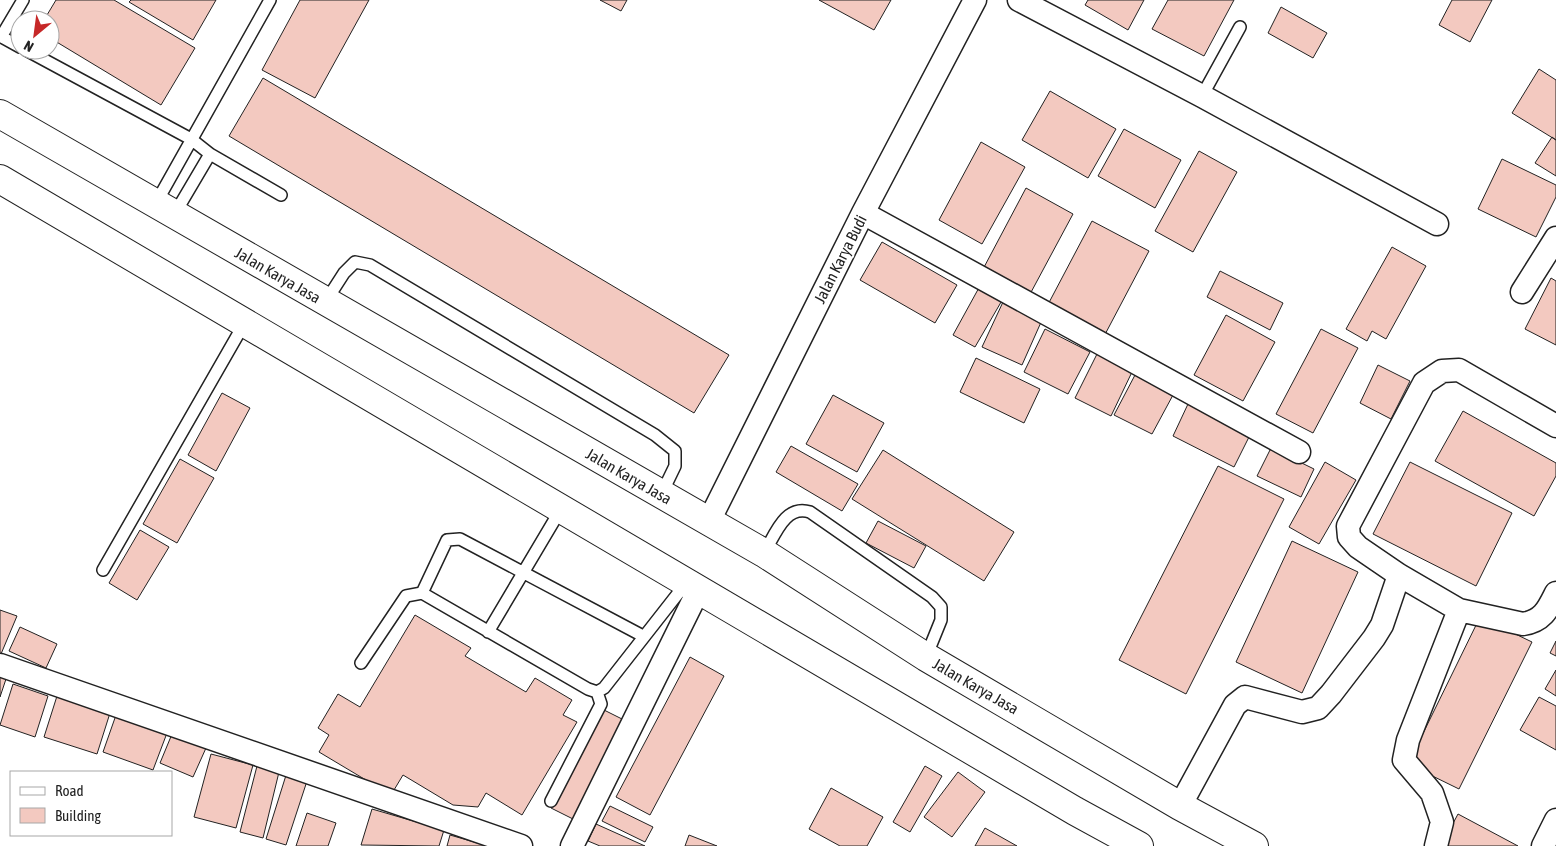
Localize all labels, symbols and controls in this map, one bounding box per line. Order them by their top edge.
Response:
north arrow [10,10,60,60]
text: N [21,37,36,55]
street label: Jalan Karya Budi [810,212,871,307]
street label: Jalan Karya Jasa [232,243,324,308]
street label: Jalan Karya Jasa [583,444,675,509]
street label: Jalan Karya Jasa [930,654,1022,719]
legend [10,771,172,836]
text: Road [55,782,84,799]
text: Building [55,807,101,824]

